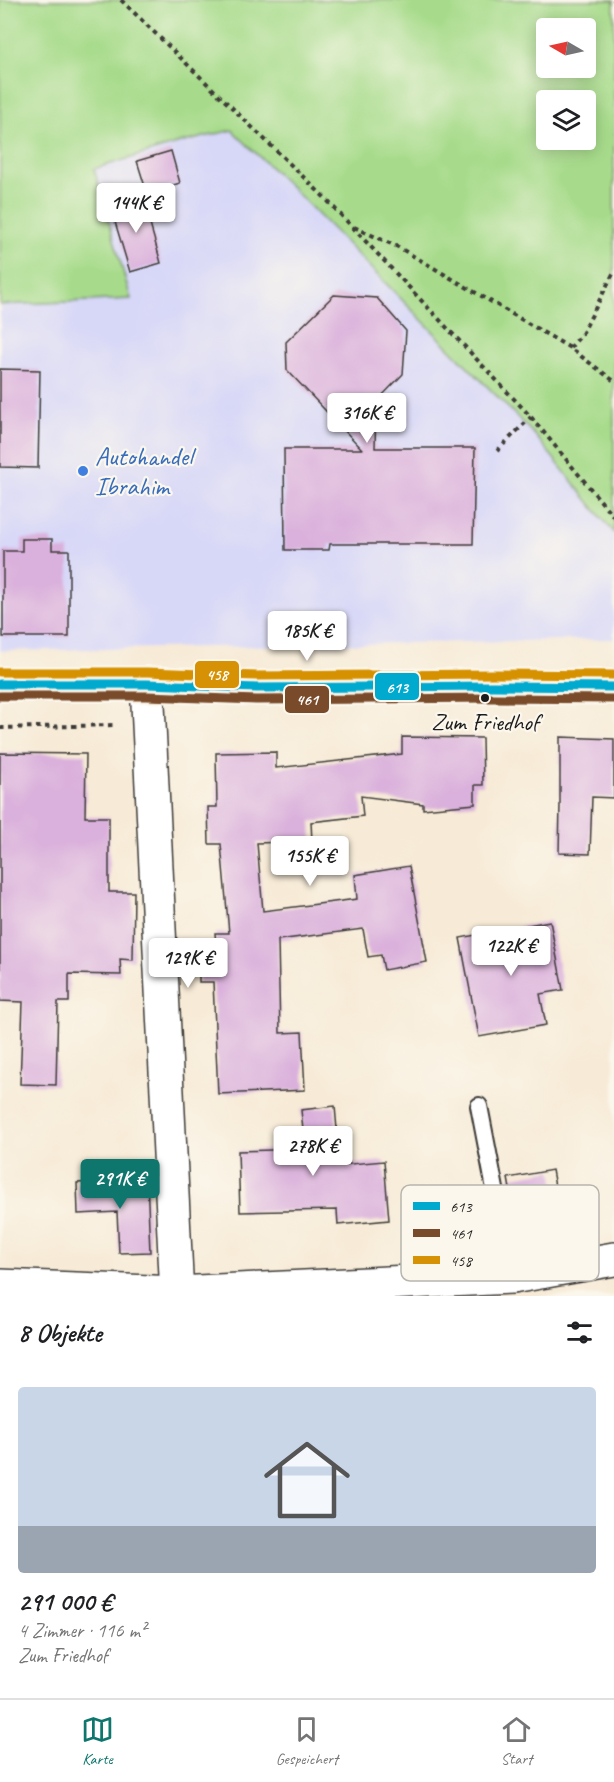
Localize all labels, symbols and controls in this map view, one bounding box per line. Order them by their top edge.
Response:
north arrow [536,18,596,78]
map controls [536,18,596,150]
button: layers [536,90,596,150]
pin: 144K € [87,183,185,234]
text: 144K € [111,190,162,215]
pin: 316K € [318,393,416,444]
text: 316K € [341,400,393,425]
place label: Autohandel Ibrahim [95,440,197,503]
marker: Autohandel Ibrahim [76,464,90,478]
pin: 185K € [258,611,356,662]
text: 185K € [282,618,332,643]
line badge: 458 [194,660,240,689]
text: 458 [206,665,229,685]
line badge: 613 [374,672,420,701]
text: 613 [386,678,410,698]
line badge: 461 [284,685,330,714]
text: 461 [296,690,320,710]
marker: Zum Friedhof [479,692,491,704]
place label: Zum Friedhof [431,707,544,737]
pin: 155K € [261,836,359,887]
text: 155K € [285,843,335,868]
pin: 122K € [462,926,560,977]
text: 122K € [486,933,537,958]
pin: 129K € [139,938,237,989]
text: 129K € [163,945,213,970]
pin: 278K € [264,1126,362,1177]
text: 278K € [288,1133,338,1158]
pin: 291K € [71,1159,169,1210]
text: 291K € [95,1166,145,1191]
legend [401,1185,599,1281]
text: 613 [450,1197,473,1217]
text: 461 [450,1224,472,1244]
text: 458 [450,1251,473,1271]
text: 8 Objekte [18,1316,102,1349]
icon: filters [563,1316,596,1349]
icon: home [253,1426,361,1534]
text: 291 000 € [18,1585,112,1618]
text: 4 Zimmer · 116 m² [18,1618,146,1643]
text: Zum Friedhof [18,1643,108,1668]
tab: Karte [81,1713,114,1769]
tab: Gespeichert [276,1713,338,1769]
tab: Start [500,1713,533,1769]

